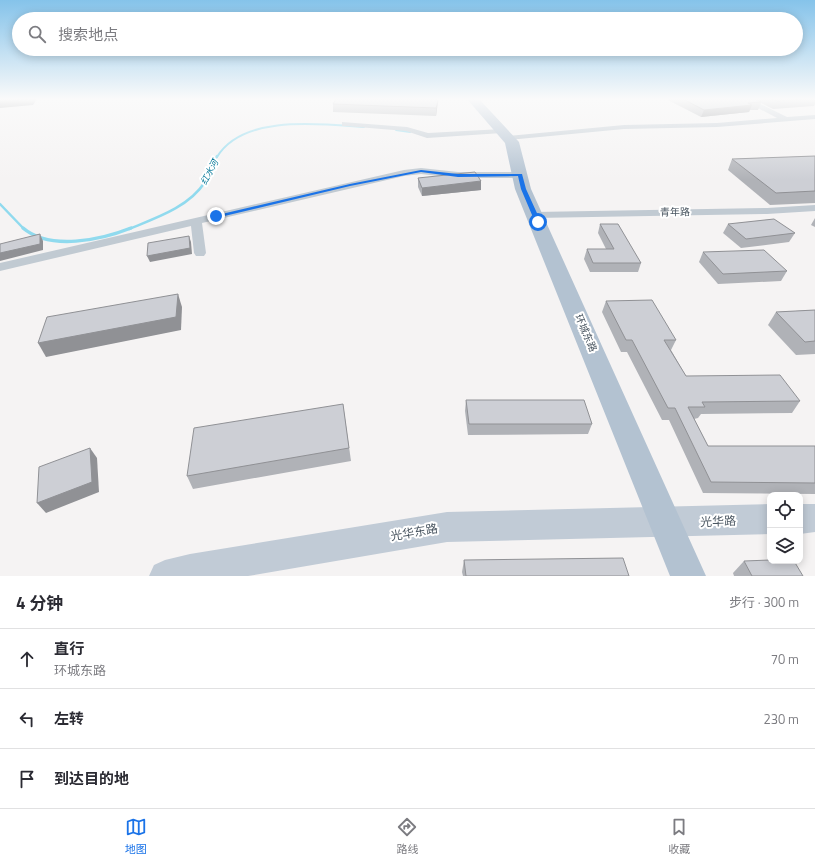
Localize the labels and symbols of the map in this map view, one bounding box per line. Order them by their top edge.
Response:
water label: 红水河 [197,155,222,187]
street label: 青年路 [660,204,690,220]
route end [207,207,225,225]
route start [529,213,547,231]
street label: 环城东路 [571,312,601,354]
street label: 光华路 [700,511,736,531]
street label: 光华东路 [389,518,439,546]

